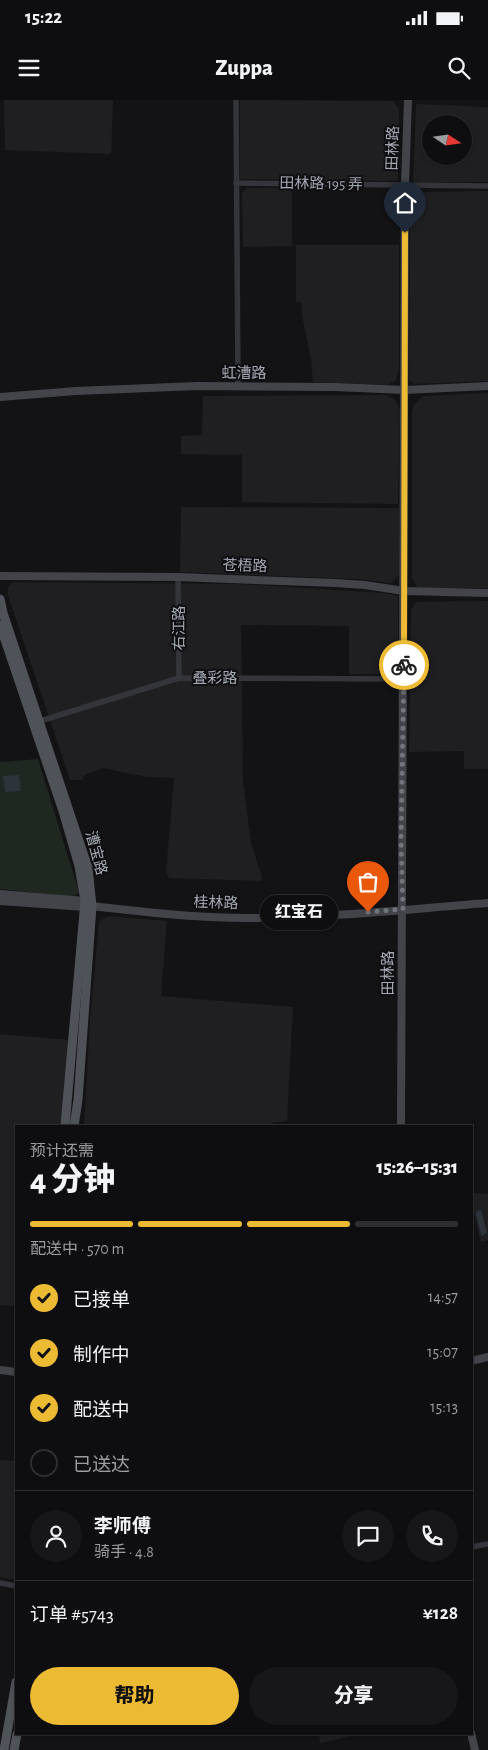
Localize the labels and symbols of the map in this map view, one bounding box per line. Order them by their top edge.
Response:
north arrow [422,115,472,165]
street label: 田林路 [384,125,401,171]
street label: 田林路 195 弄 [279,175,363,192]
pin [384,182,426,233]
street label: 虹漕路 [221,365,267,381]
street label: 苍梧路 [222,557,268,574]
street label: 右江路 [171,605,187,651]
courier [379,640,429,690]
street label: 叠彩路 [192,670,238,686]
street label: 漕宝路 [83,829,110,877]
pin [347,861,389,912]
street label: 桂林路 [193,894,239,911]
callout: 红宝石 [260,894,338,930]
street label: 田林路 [380,950,396,996]

